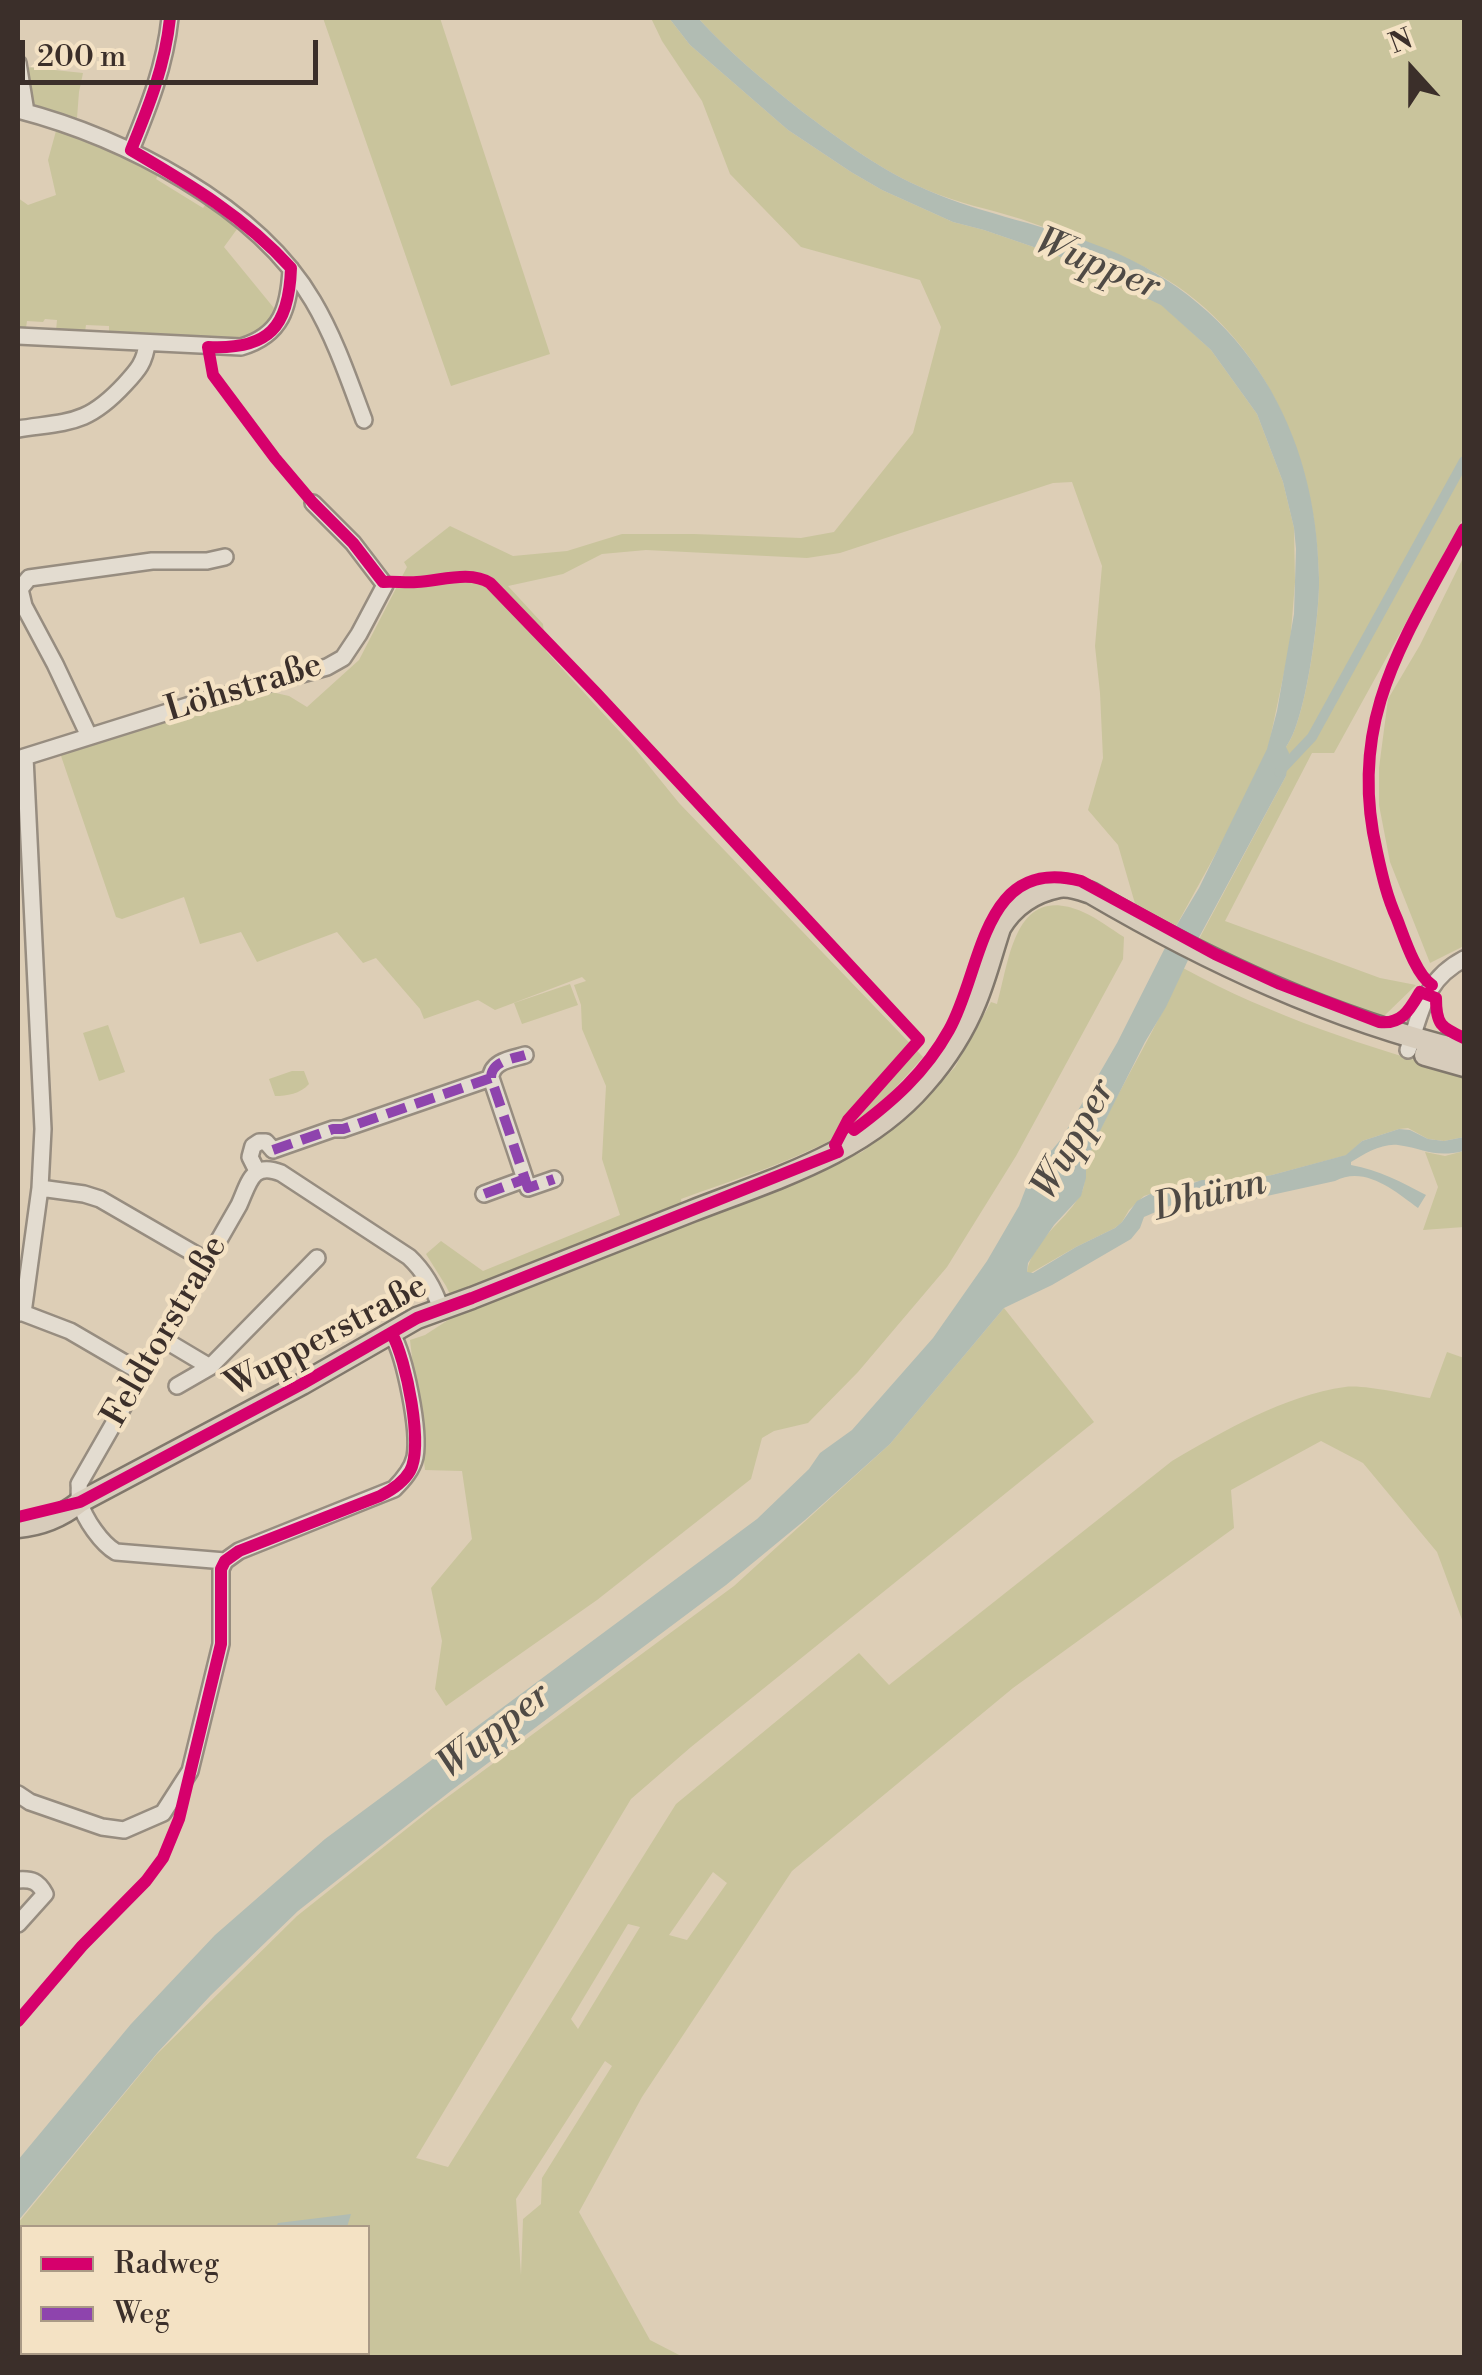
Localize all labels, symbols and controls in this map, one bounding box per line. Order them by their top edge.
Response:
scale bar [25,20,322,82]
north arrow [1362,20,1462,120]
text: N [1384,21,1418,62]
text: 200 m [37,38,126,76]
water label: Wupper [1028,220,1166,312]
street label: Löhstraße [161,645,327,733]
water label: Wupper [1024,1072,1126,1208]
water label: Dhünn [1149,1161,1271,1233]
street label: Feldtorstraße [94,1229,238,1435]
street label: Wupperstraße [219,1266,435,1408]
water label: Wupper [430,1674,560,1790]
legend [20,2225,370,2355]
text: Radweg [114,2245,219,2283]
text: Weg [114,2295,170,2333]

